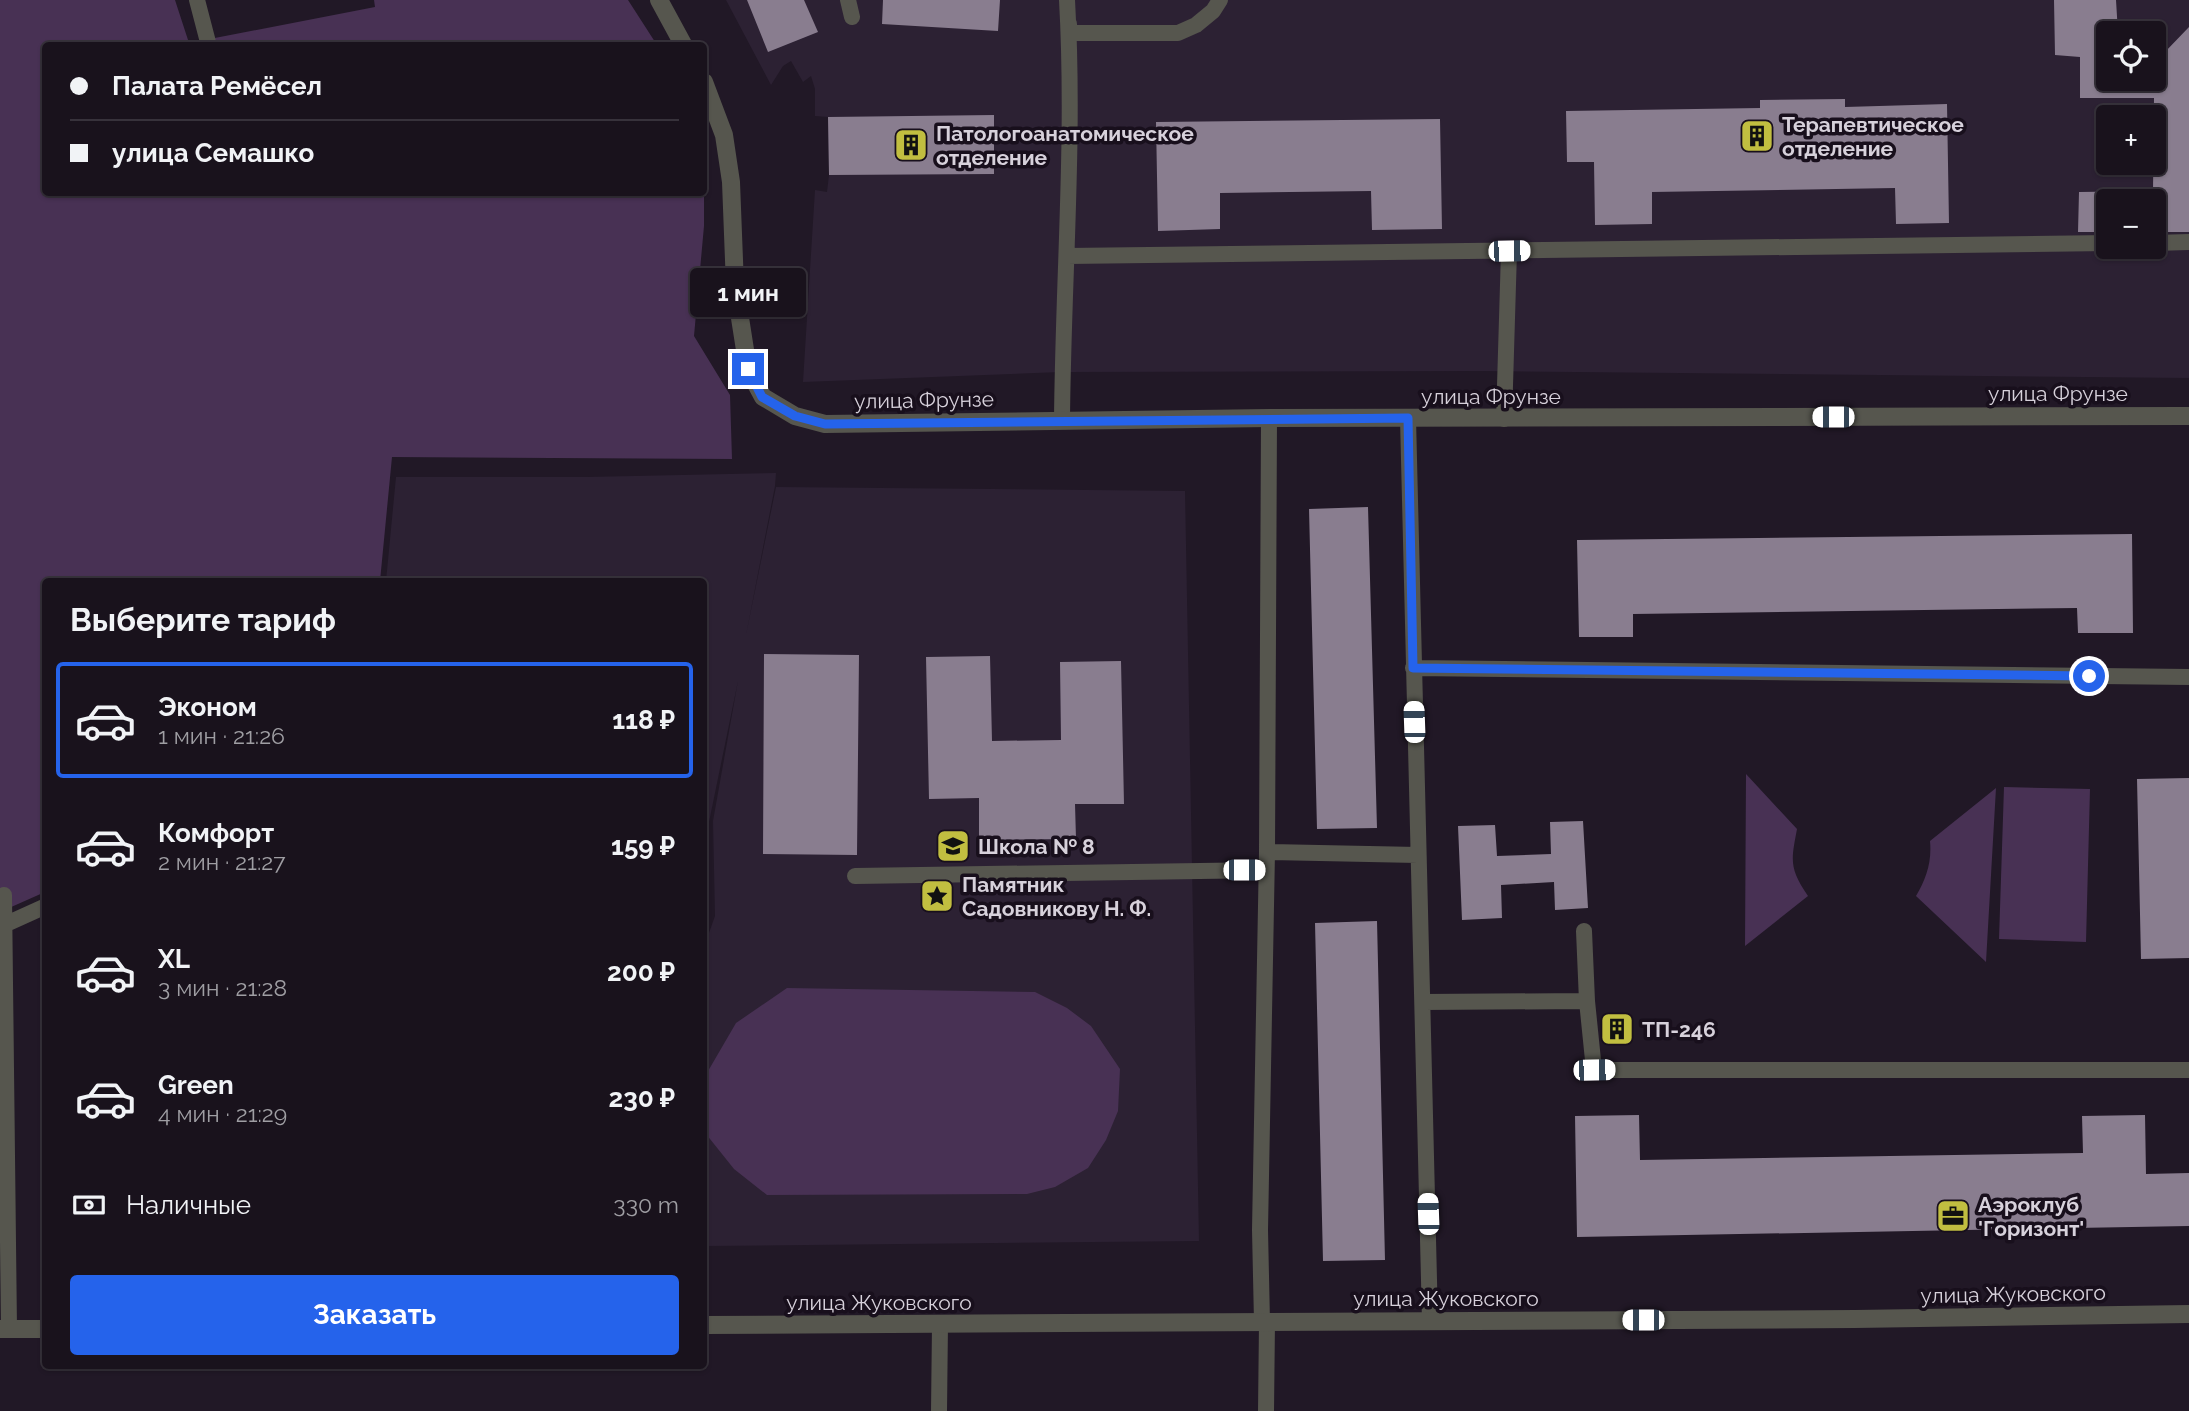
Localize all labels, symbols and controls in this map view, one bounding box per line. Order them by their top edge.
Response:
map controls [2096,21,2166,259]
button: locate [2096,21,2166,91]
text: Палата Ремёсел [112,71,322,101]
button: + [2096,105,2166,175]
place label: Терапевтическое отделение [1782,112,1964,161]
building icon: Терапевтическое отделение [1738,117,1776,155]
place label: Патологоанатомическое отделение [936,121,1194,170]
building icon: Патологоанатомическое отделение [892,126,930,164]
text: улица Семашко [112,138,314,168]
button: − [2096,189,2166,259]
car [1488,240,1531,262]
callout: 1 мин [690,268,806,316]
text: 1 мин [717,279,779,306]
route end [732,353,764,385]
street label: улица Фрунзе [1988,381,2128,406]
street label: улица Фрунзе [1421,384,1561,409]
street label: улица Фрунзе [854,386,994,414]
car [1813,407,1855,428]
text: Выберите тариф [70,601,336,638]
route start [2073,660,2105,692]
icon: car [74,689,137,752]
text: Эконом [158,692,257,722]
car [1403,701,1426,743]
text: 118 ₽ [612,705,675,735]
text: 1 мин · 21:26 [158,722,285,749]
icon: car [74,815,137,878]
text: Комфорт [158,818,274,848]
school or university icon: Школа № 8 [934,827,972,865]
text: 159 ₽ [611,831,675,861]
place label: Школа № 8 [978,834,1095,859]
text: 2 мин · 21:27 [158,848,286,875]
car [1224,860,1266,881]
place label: Памятник Садовникову Н. Ф. [962,872,1151,921]
place icon: Памятник Садовникову Н. Ф. [918,877,956,915]
icon: car [74,941,137,1004]
text: XL [158,944,190,974]
text: 200 ₽ [607,957,675,987]
text: 3 мин · 21:28 [158,974,287,1001]
building icon: ТП-246 [1598,1010,1636,1048]
place label: ТП-246 [1642,1017,1716,1042]
car [1573,1059,1616,1081]
icon: car [74,1067,137,1130]
text: Green [158,1070,234,1100]
text: 230 ₽ [609,1083,675,1113]
text: 4 мин · 21:29 [158,1100,287,1127]
icon: cash [70,1186,108,1224]
text: Наличные [126,1190,251,1220]
text: 330 m [613,1191,679,1218]
place label: Аэроклуб 'Горизонт' [1978,1192,2084,1241]
car [1417,1193,1440,1235]
office icon: Аэроклуб 'Горизонт' [1934,1197,1972,1235]
button: Заказать [70,1275,679,1355]
street label: улица Жуковского [1920,1280,2106,1308]
street label: улица Жуковского [1353,1286,1539,1311]
street label: улица Жуковского [786,1290,972,1315]
car [1623,1310,1665,1331]

